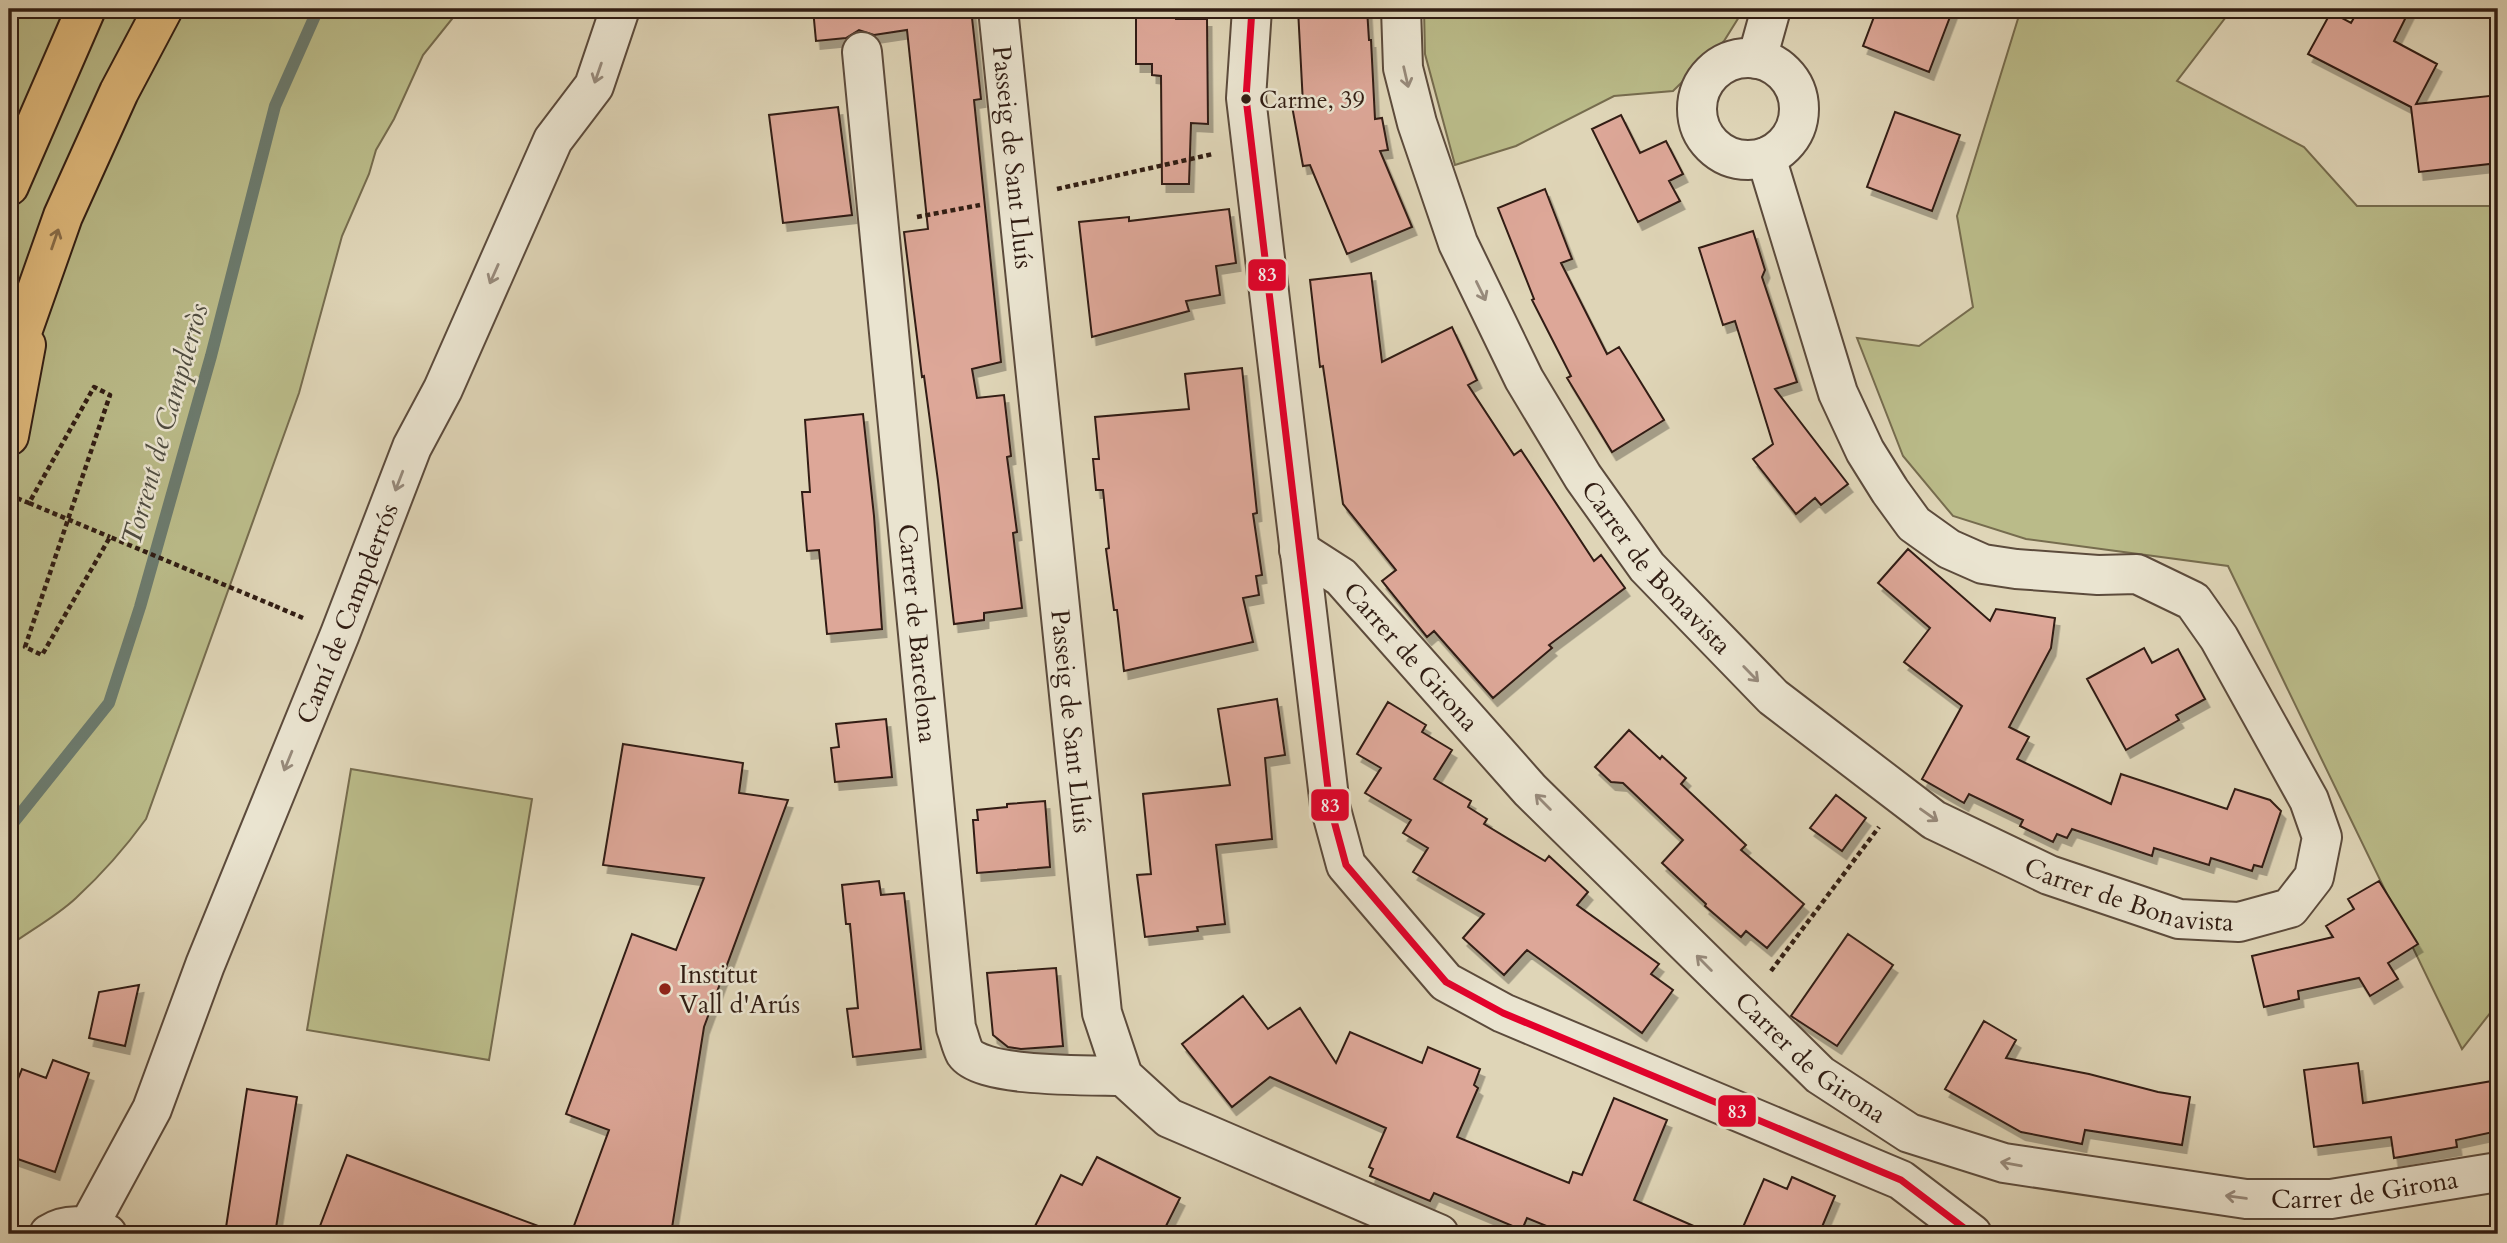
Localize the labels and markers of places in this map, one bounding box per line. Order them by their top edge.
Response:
place label: Carme, 39 [1259,84,1365,117]
marker: Carme, 39 [1239,92,1253,106]
place label: Institut Vall d'Arús [679,957,800,1022]
marker: Institut Vall d'Arús [657,981,673,997]

